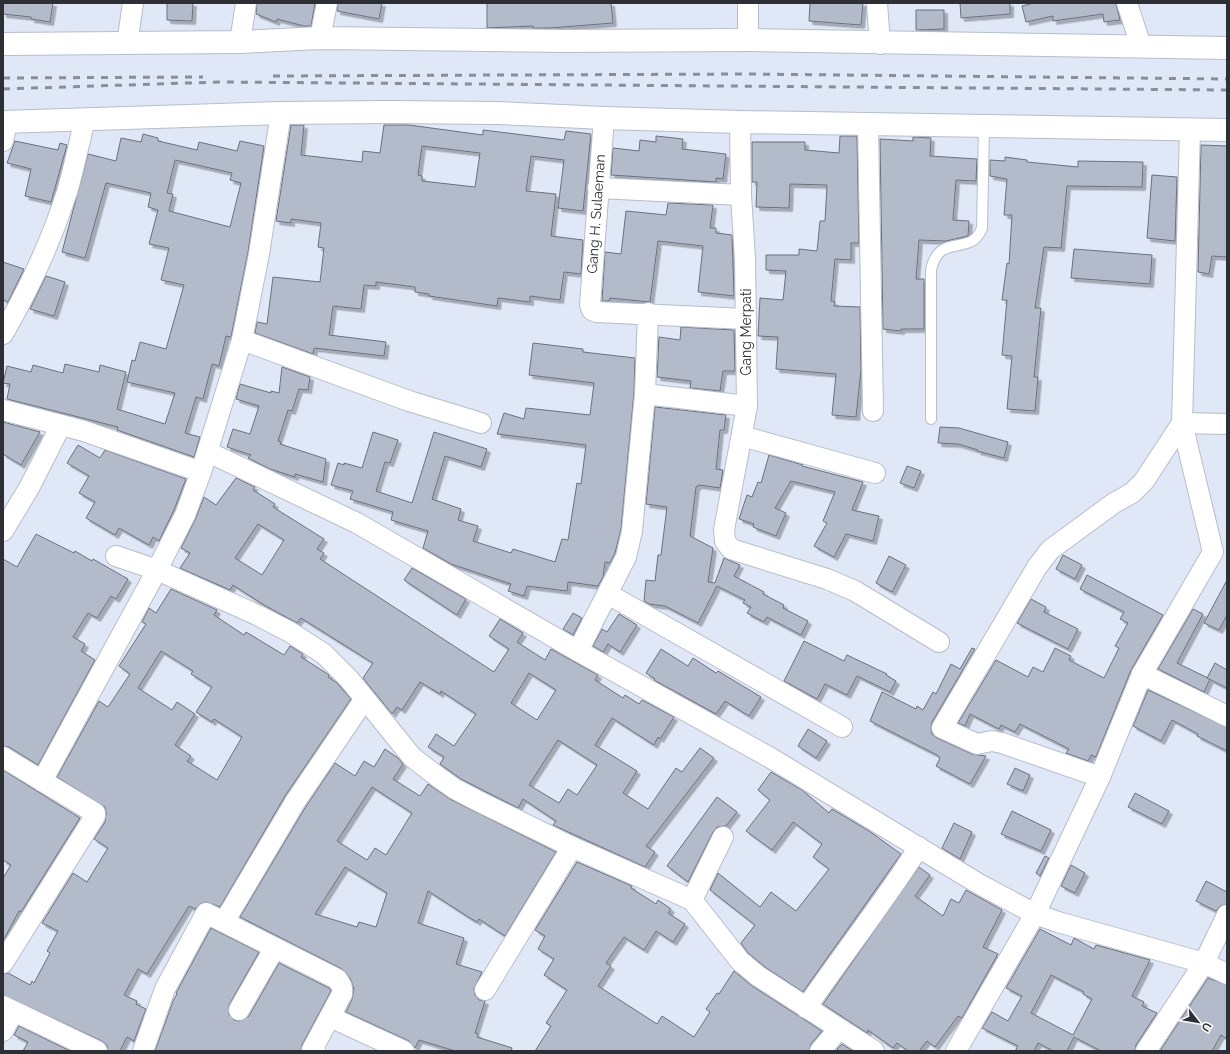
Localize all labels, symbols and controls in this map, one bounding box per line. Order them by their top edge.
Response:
street label: Gang H. Sulaeman [584,154,608,274]
street label: Gang Merpati [738,288,754,376]
north arrow [1178,1002,1218,1042]
text: U [1198,1020,1214,1034]

